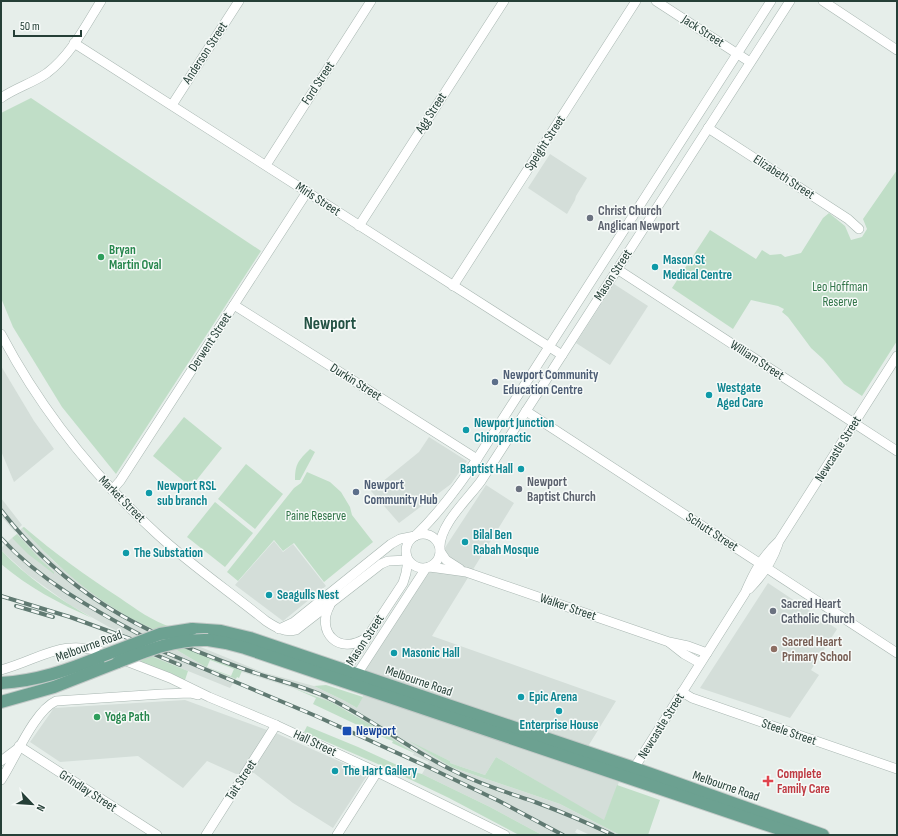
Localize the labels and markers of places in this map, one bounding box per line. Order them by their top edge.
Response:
place label: Christ Church Anglican Newport [597,203,680,234]
marker: Christ Church Anglican Newport [585,213,595,223]
place label: Bryan Martin Oval [109,242,162,273]
marker: Bryan Martin Oval [96,252,106,262]
place label: Mason St Medical Centre [663,252,733,283]
marker: Mason St Medical Centre [650,262,660,272]
place label: Newport Community Education Centre [503,367,599,398]
marker: Newport Community Education Centre [490,377,500,387]
place label: Westgate Aged Care [716,380,764,411]
marker: Westgate Aged Care [704,390,714,400]
place label: Newport Junction Chiropractic [474,415,555,446]
marker: Newport Junction Chiropractic [461,425,471,435]
place label: Baptist Hall [460,461,513,477]
marker: Baptist Hall [516,464,526,474]
place label: Newport Baptist Church [527,474,596,505]
place label: Newport Community Hub [364,477,438,508]
place label: Newport RSL sub branch [157,478,216,509]
marker: Newport Baptist Church [514,484,524,494]
marker: Newport Community Hub [351,487,361,497]
marker: Newport RSL sub branch [144,488,154,498]
place label: Bilal Ben Rabah Mosque [473,527,540,558]
marker: Bilal Ben Rabah Mosque [460,537,470,547]
place label: The Substation [134,545,203,561]
marker: The Substation [121,548,131,558]
place label: Seagulls Nest [277,587,340,603]
marker: Seagulls Nest [264,590,274,600]
place label: Sacred Heart Catholic Church [781,596,855,627]
marker: Sacred Heart Catholic Church [768,606,778,616]
place label: Sacred Heart Primary School [782,634,851,665]
marker: Sacred Heart Primary School [769,644,779,654]
place label: Masonic Hall [402,645,460,661]
marker: Masonic Hall [389,648,399,658]
place label: Epic Arena [529,689,577,705]
marker: Epic Arena [516,692,526,702]
marker: Enterprise House [554,706,564,716]
place label: Yoga Path [105,709,150,725]
marker: Yoga Path [92,712,102,722]
place label: Enterprise House [520,717,599,733]
place label: Newport [356,723,397,739]
marker: Newport [341,725,353,737]
place label: The Hart Gallery [343,763,418,779]
marker: The Hart Gallery [330,766,340,776]
place label: Complete Family Care [777,766,830,797]
marker: Complete Family Care [762,775,774,787]

